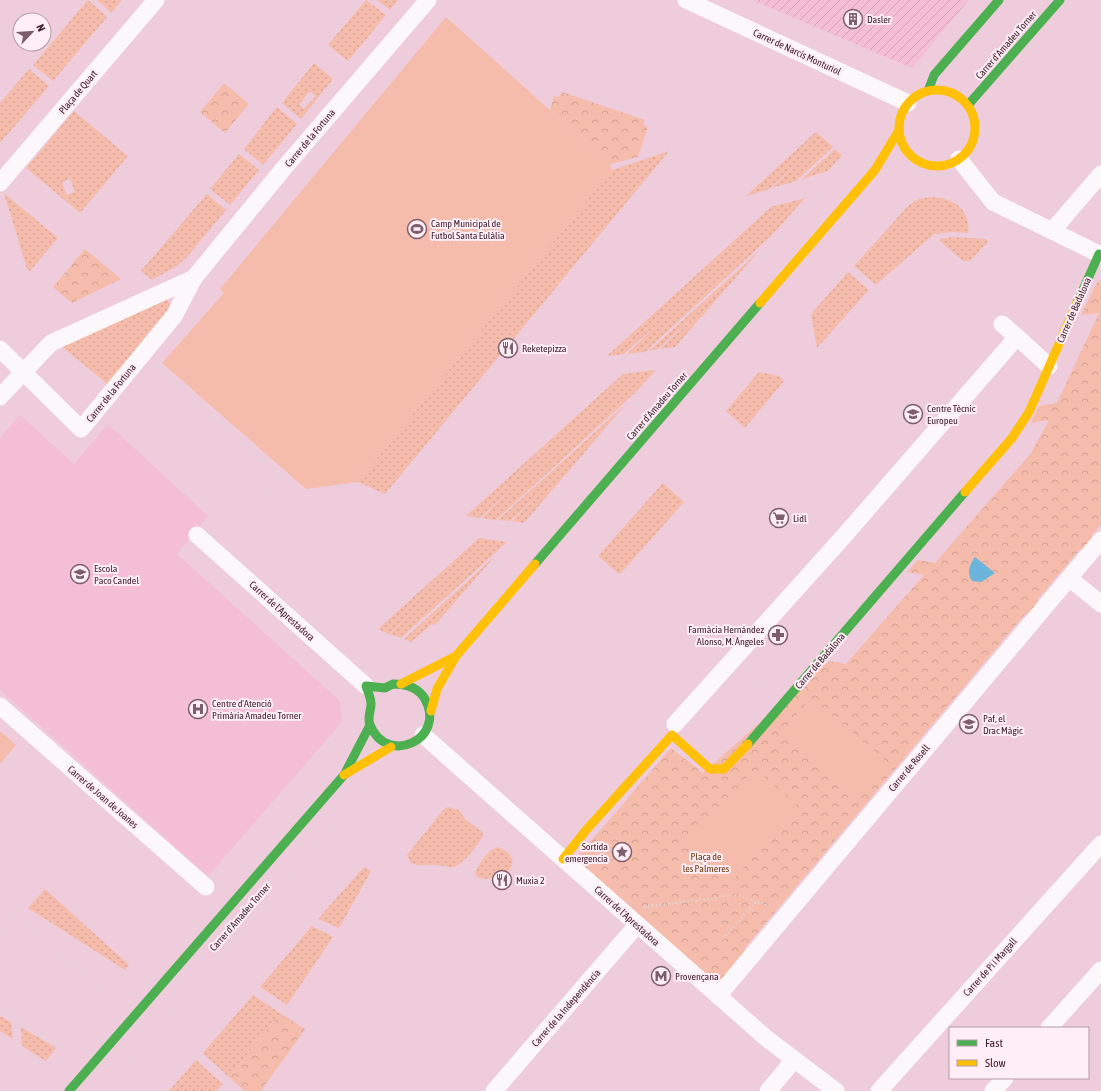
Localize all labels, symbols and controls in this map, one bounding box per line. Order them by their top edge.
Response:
building icon: Dasler [842,8,864,30]
street label: Carrer d'Amadeu Torner [974,8,1039,81]
north arrow [12,12,52,52]
place label: Dasler [867,14,892,25]
text: N [34,22,48,33]
street label: Carrer de Narcís Monturiol [751,27,843,77]
street label: Plaça de Quart [57,68,100,116]
street label: Carrer de la Fortuna [283,107,338,169]
sports icon: Camp Municipal de Futbol Santa Eulàlia [406,218,428,240]
place label: Camp Municipal de Futbol Santa Eulàlia [431,218,505,241]
street label: Carrer de Badalona [1055,275,1093,344]
restaurant icon: Reketepizza [497,337,519,359]
place label: Reketepizza [522,343,567,354]
street label: Carrer de la Fortuna [84,361,138,424]
street label: Carrer d'Amadeu Torner [625,369,690,442]
school or university icon: Centre Tècnic Europeu [902,403,924,425]
place label: Centre Tècnic Europeu [927,403,976,426]
supermarket icon: Lidl [768,507,790,529]
place label: Lidl [793,513,807,524]
school or university icon: Escola Paco Candel [69,563,91,585]
place label: Escola Paco Candel [94,563,139,586]
street label: Carrer de l'Aprestadora [247,579,317,643]
place label: Farmàcia Hernández Alonso, M. Ángeles [688,624,764,647]
pharmacy icon: Farmàcia Hernández Alonso, M. Ángeles [767,624,789,646]
street label: Carrer de Badalona [793,631,847,691]
hospital icon: Centre d'Atenció Primària Amadeu Torner [187,698,209,720]
place label: Centre d'Atenció Primària Amadeu Torner [212,698,302,721]
school or university icon: Paf, el Drac Màgic [958,713,980,735]
place label: Paf, el Drac Màgic [983,713,1023,736]
street label: Carrer de Rosell [886,742,932,794]
street label: Carrer de Joan de Joanes [66,764,141,831]
place label: Sortida emergencia [565,841,608,864]
place icon: Sortida emergencia [611,841,633,863]
park label: Plaça de les Palmeres [683,851,730,874]
restaurant icon: Muxia 2 [491,869,513,891]
place label: Muxia 2 [516,875,545,886]
street label: Carrer d'Amadeu Torner [208,880,273,953]
street label: Carrer de l'Aprestadora [592,884,662,948]
street label: Carrer de Pi i Margall [961,935,1019,998]
metro station icon: Provençana [650,965,672,987]
street label: Carrer de la Independència [529,967,603,1049]
place label: Provençana [675,971,719,982]
legend [949,1027,1089,1079]
text: Fast [985,1036,1003,1050]
text: Slow [985,1056,1006,1070]

